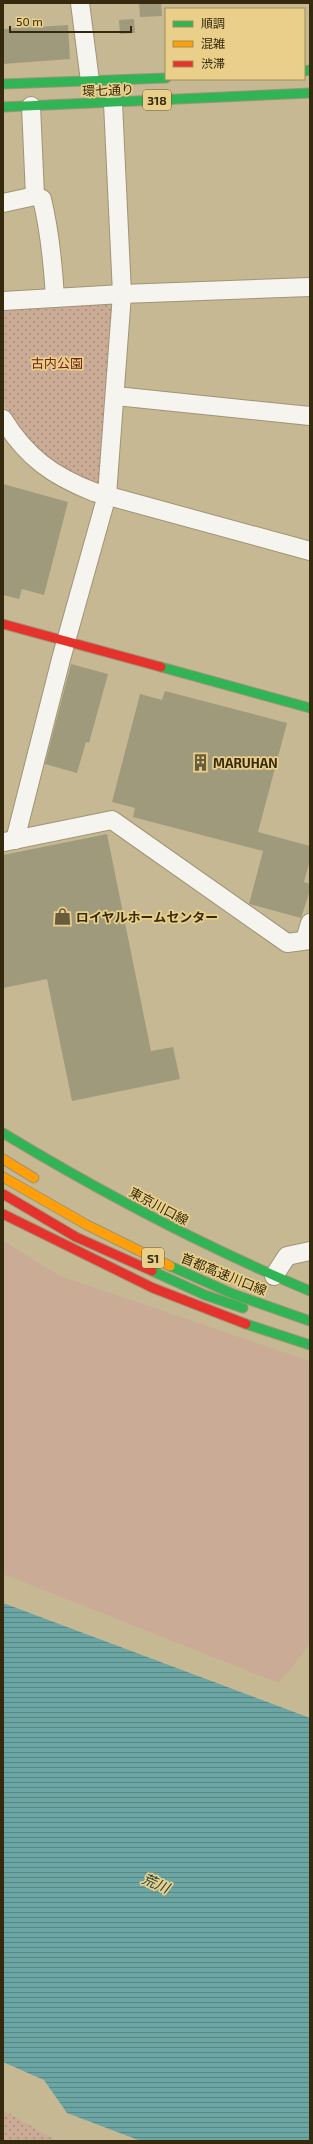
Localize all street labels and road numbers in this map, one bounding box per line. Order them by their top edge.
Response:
street label: 環七通り [82,81,134,99]
road number: 318 [143,90,171,110]
street label: 東京川口線 [127,1184,191,1228]
road number: S1 [142,1248,164,1268]
street label: 首都高速川口線 [179,1250,269,1298]

